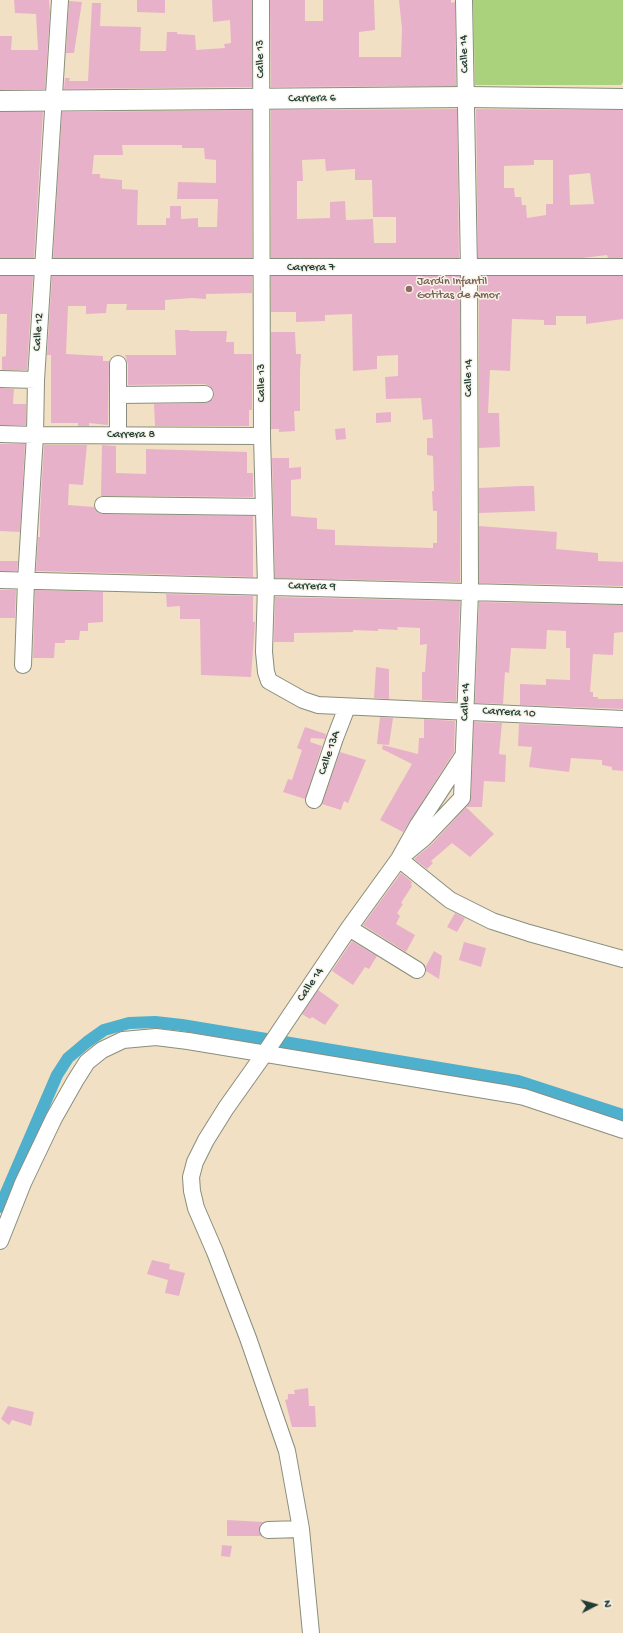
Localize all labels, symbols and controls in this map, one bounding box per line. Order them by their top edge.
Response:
street label: Calle 14 [457,35,473,73]
street label: Calle 13 [253,40,269,78]
street label: Carrera 6 [288,91,336,107]
street label: Carrera 7 [287,261,335,275]
place label: Jardín Infantil Gotitas de Amor [417,275,499,303]
marker: Jardín Infantil Gotitas de Amor [404,284,414,294]
street label: Calle 12 [30,312,48,352]
street label: Calle 14 [462,359,476,397]
street label: Calle 13 [255,364,269,402]
street label: Carrera 8 [107,428,155,442]
street label: Carrera 9 [288,579,336,595]
street label: Calle 14 [458,683,474,721]
street label: Carrera 10 [482,704,536,722]
street label: Calle 13A [316,729,344,777]
street label: Calle 14 [294,965,328,1005]
north arrow [575,1585,615,1625]
text: N [601,1600,613,1608]

